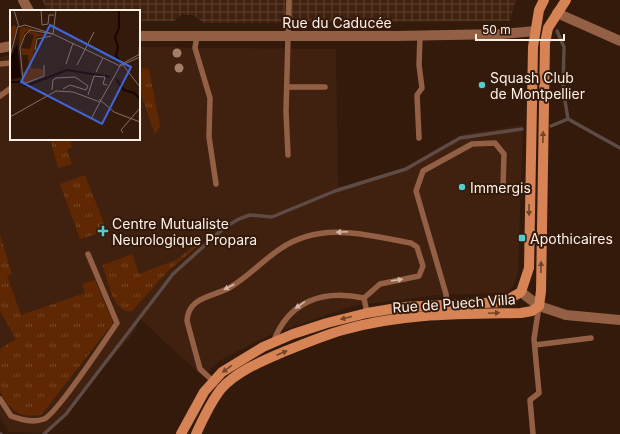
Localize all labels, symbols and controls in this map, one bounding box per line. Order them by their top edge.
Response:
inset map [10,10,140,140]
street label: Rue du Caducée [282,14,392,31]
scale bar [476,16,564,42]
text: 50 m [482,22,511,37]
place label: Squash Club de Montpellier [490,69,585,102]
marker: Squash Club de Montpellier [477,80,487,90]
one-way arrow [540,131,547,143]
place label: Immergis [470,179,531,196]
marker: Immergis [457,182,467,192]
one-way arrow [526,204,532,217]
place label: Centre Mutualiste Neurologique Propara [112,215,257,248]
marker: Centre Mutualiste Neurologique Propara [97,225,109,237]
one-way arrow [336,228,348,235]
place label: Apothicaires [530,230,613,247]
marker: Apothicaires [517,233,527,243]
one-way arrow [538,260,544,273]
one-way arrow [391,277,404,283]
one-way arrow [223,284,235,291]
street label: Rue de Puech Villa [392,290,516,316]
one-way arrow [295,301,305,309]
one-way arrow [488,310,501,316]
one-way arrow [340,315,352,321]
one-way arrow [276,349,288,355]
one-way arrow [222,365,232,373]

